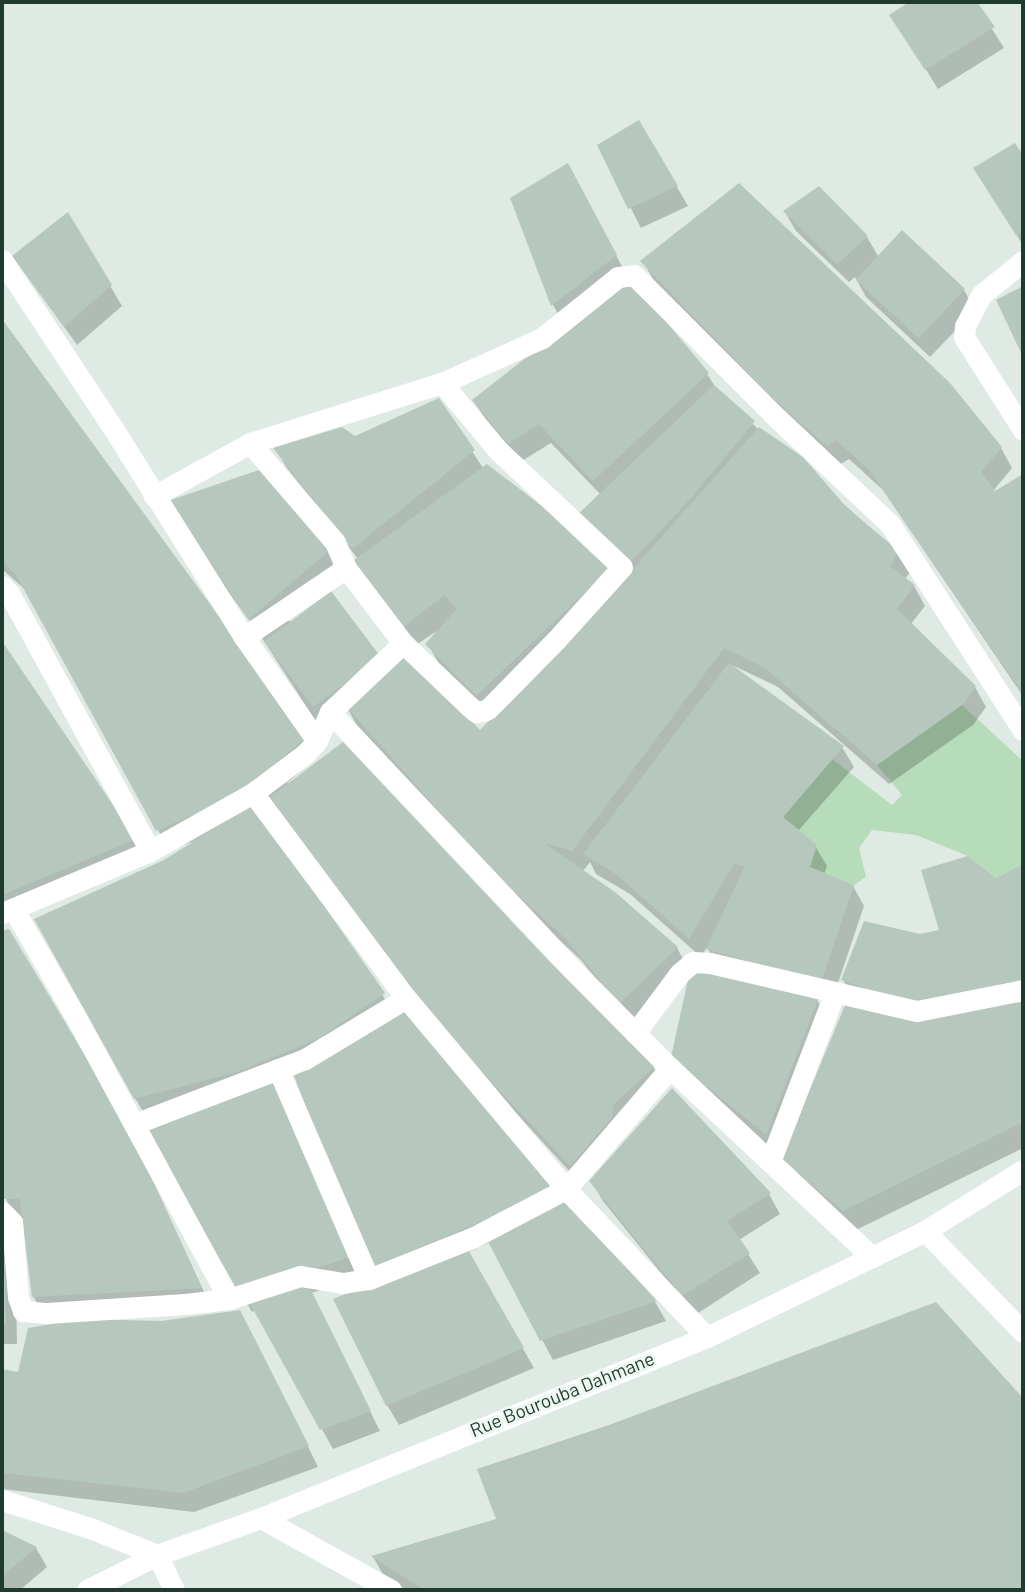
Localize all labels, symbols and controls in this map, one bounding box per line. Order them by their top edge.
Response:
street label: Rue Bourouba Dahmane [467,1347,657,1441]

